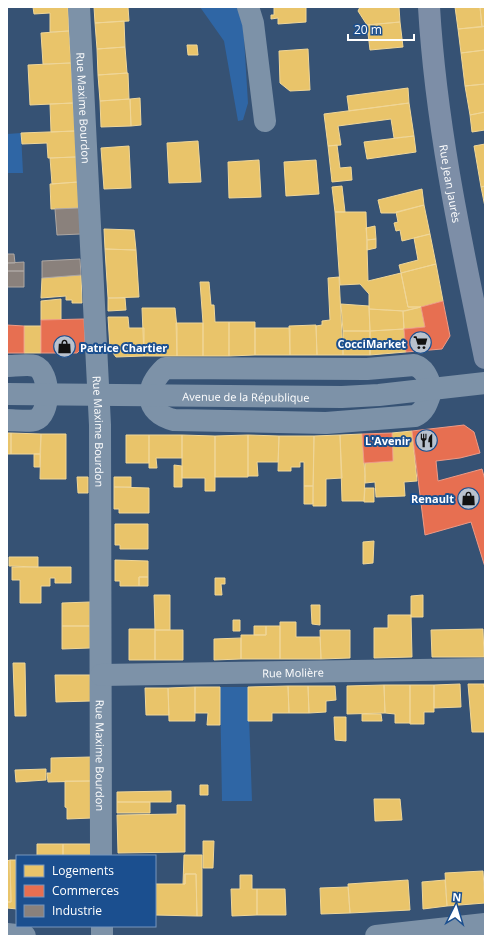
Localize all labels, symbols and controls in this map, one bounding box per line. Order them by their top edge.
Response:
scale bar [348,16,414,42]
text: 20 m [354,21,382,38]
street label: Rue Maxime Bourdon [74,52,94,164]
street label: Rue Jean Jaurès [437,143,465,224]
supermarket icon: CocciMarket [408,330,434,356]
shop icon: Patrice Chartier [51,334,77,360]
place label: CocciMarket [337,336,406,351]
place label: Patrice Chartier [80,340,167,355]
street label: Rue Maxime Bourdon [90,375,108,487]
street label: Avenue de la République [182,388,310,404]
restaurant icon: L'Avenir [413,427,439,453]
place label: L'Avenir [365,433,410,448]
shop icon: Renault [456,485,482,511]
place label: Renault [411,491,454,506]
street label: Rue Molière [262,664,324,680]
street label: Rue Maxime Bourdon [93,700,108,811]
legend [16,855,156,927]
text: Logements [52,862,114,879]
text: Commerces [52,882,119,899]
north arrow [436,887,476,927]
text: N [452,889,462,904]
text: Industrie [52,902,102,919]

